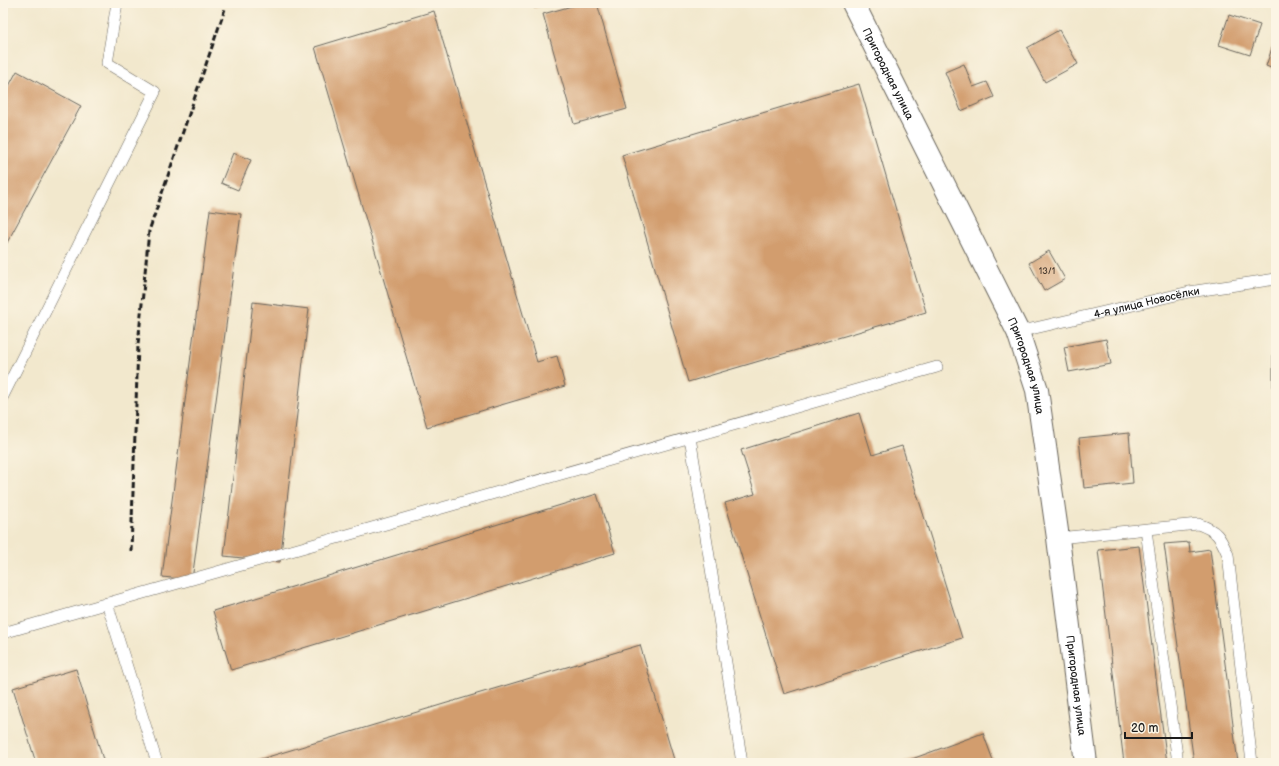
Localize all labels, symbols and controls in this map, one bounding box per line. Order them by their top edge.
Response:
street label: Пригородная улица [860,26,917,122]
house number: 13/1 [1039,266,1055,277]
street label: 4-я улица Новосёлки [1092,284,1201,321]
street label: Пригородная улица [1005,315,1046,416]
street label: Пригородная улица [1063,634,1089,737]
scale bar [1125,714,1192,740]
text: 20 m [1131,721,1158,736]

